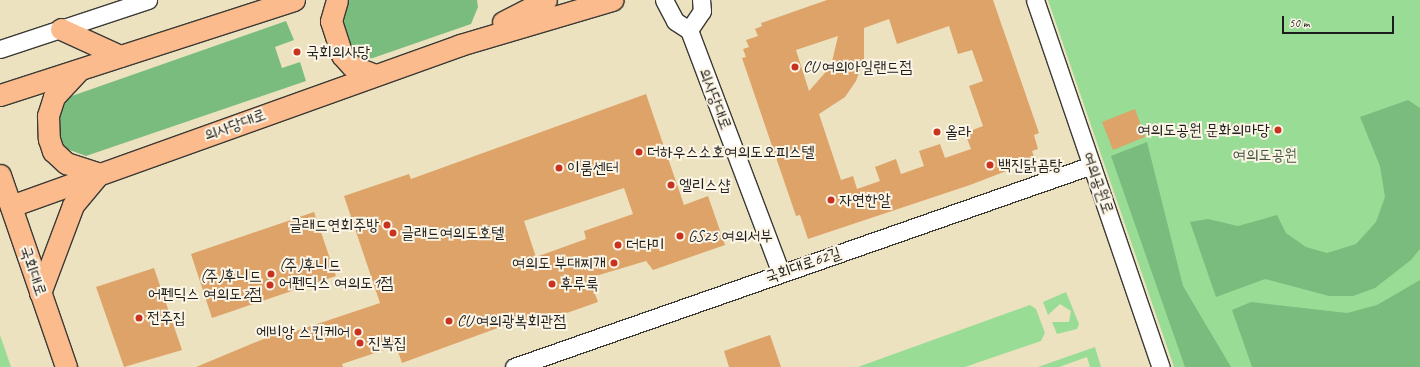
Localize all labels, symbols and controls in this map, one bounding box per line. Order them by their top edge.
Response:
scale bar [1284,8,1396,34]
text: 50 m [1289,15,1309,31]
place label: 국회의사당 [306,42,370,62]
marker: 국회의사당 [291,46,303,58]
place label: CU 여의아일랜드점 [803,57,912,77]
marker: CU 여의아일랜드점 [790,62,800,72]
street label: 의사당대로 [695,66,735,132]
street label: 의사당대로 [201,105,269,145]
place label: 여의도공원 문화의마당 [1137,120,1270,140]
place label: 올라 [945,122,971,142]
marker: 여의도공원 문화의마당 [1273,125,1283,135]
marker: 올라 [932,127,942,137]
place label: 더하우스소호여의도오피스텔 [647,142,814,162]
park label: 여의도공원 [1233,145,1297,165]
marker: 더하우스소호여의도오피스텔 [634,147,644,157]
street label: 여의공원로 [1078,149,1118,217]
place label: 백진닭곰탕 [998,155,1062,175]
place label: 이룸센터 [567,158,618,178]
marker: 백진닭곰탕 [985,160,995,170]
marker: 이룸센터 [554,163,564,173]
place label: 엘리스샵 [679,175,730,195]
marker: 엘리스샵 [666,180,676,190]
place label: 자연한알 [839,190,890,210]
marker: 자연한알 [826,195,836,205]
place label: 글래드연회주방 [289,215,379,235]
marker: 글래드연회주방 [382,220,392,230]
place label: 글래드여의도호텔 [401,223,504,243]
place label: GS25 여의서부 [688,226,773,246]
marker: 글래드여의도호텔 [388,228,398,238]
marker: GS25 여의서부 [675,231,685,241]
place label: 더다미 [626,235,665,255]
marker: 더다미 [613,240,623,250]
street label: 국회대로62길 [763,243,843,287]
street label: 국회대로 [16,244,50,298]
place label: 여의도 부대찌개 [512,253,606,273]
place label: (주)후니드 어펜딕스 여의도1점 [279,255,393,293]
marker: 여의도 부대찌개 [609,258,619,268]
place label: (주)후니드 어펜딕스 여의도2점 [148,266,262,304]
marker: (주)후니드 어펜딕스 여의도1점 [266,269,276,279]
place label: 후루룩 [560,274,599,294]
marker: 후루룩 [547,279,557,289]
marker: (주)후니드 어펜딕스 여의도2점 [265,280,275,290]
place label: 전주집 [147,308,186,328]
place label: CU 여의광복회관점 [457,311,566,331]
marker: 전주집 [134,313,144,323]
marker: CU 여의광복회관점 [444,316,454,326]
place label: 에비앙 스킨케어 [256,322,350,342]
marker: 에비앙 스킨케어 [353,327,363,337]
place label: 진복집 [368,333,407,353]
marker: 진복집 [355,338,365,348]

